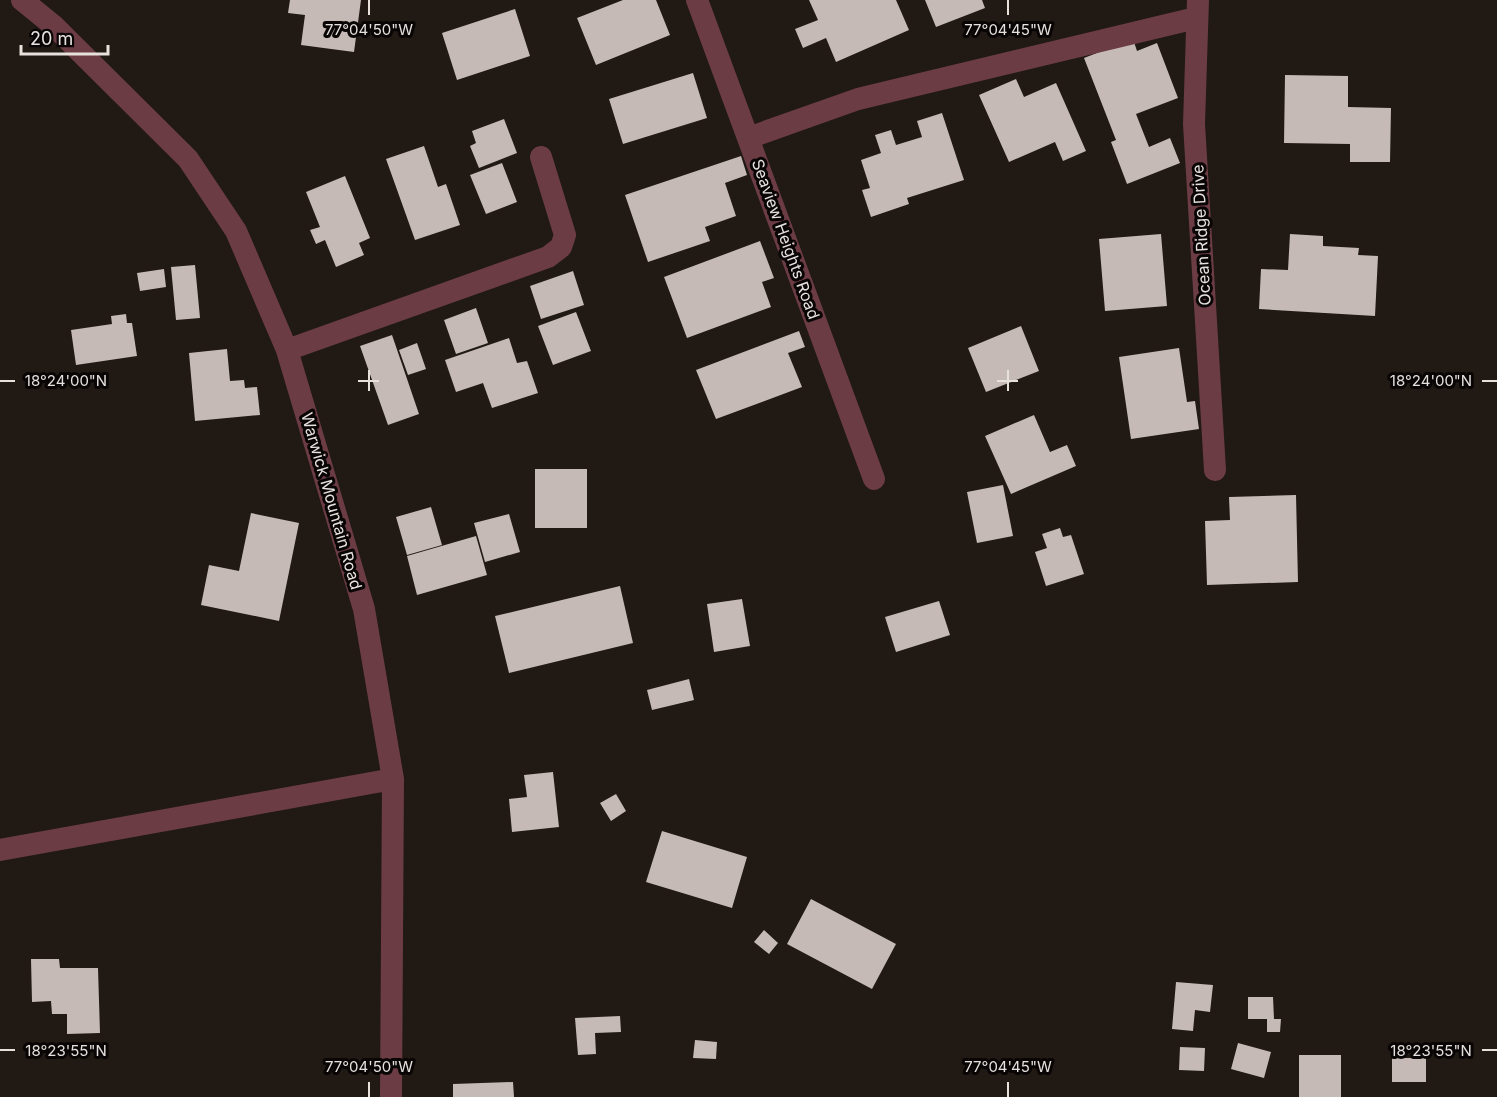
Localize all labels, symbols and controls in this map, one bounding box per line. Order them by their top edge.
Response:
scale bar [21,18,108,56]
text: 77°04'50"W [325,20,413,39]
text: 77°04'45"W [964,20,1052,39]
text: 20 m [30,28,73,49]
street label: Seaview Heights Road [748,156,824,322]
street label: Ocean Ridge Drive [1187,164,1215,306]
text: 18°24'00"N [25,371,107,390]
text: 18°24'00"N [1390,371,1472,390]
street label: Warwick Mountain Road [297,410,367,592]
text: 18°23'55"N [25,1041,107,1060]
text: 18°23'55"N [1390,1041,1472,1060]
text: 77°04'50"W [325,1057,413,1076]
text: 77°04'45"W [964,1057,1052,1076]

